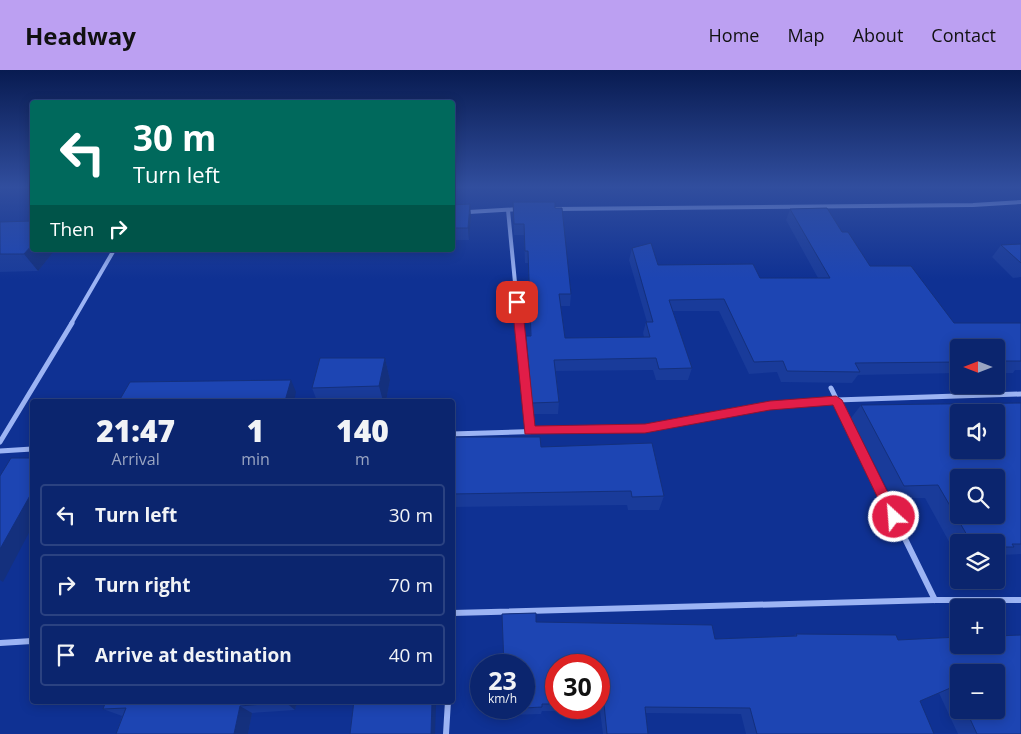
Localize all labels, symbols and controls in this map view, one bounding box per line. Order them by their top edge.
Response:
text: Headway [25,19,136,52]
text: Home [709,23,759,47]
text: Map [787,23,825,47]
text: About [853,23,903,47]
text: Contact [931,23,996,47]
text: 30 m [133,114,216,161]
icon: left [50,120,115,185]
text: Turn left [133,159,220,189]
icon: right [104,215,132,243]
text: Then [50,216,94,242]
pin [496,281,538,323]
icon: arrive [503,288,531,316]
north arrow [950,339,1005,394]
map controls [950,339,1005,719]
button: sound [950,404,1005,459]
text: 21:47 [96,410,175,451]
text: 1 [247,410,264,451]
text: 140 [336,410,389,451]
text: Arrival [112,448,160,470]
text: min [241,448,270,470]
text: m [355,448,370,470]
button: search [950,469,1005,524]
position arrow [867,490,919,542]
icon: left [52,501,80,529]
text: Turn left [95,502,177,528]
text: 30 m [389,502,433,528]
button: layers [950,534,1005,589]
icon: right [52,571,80,599]
text: Turn right [95,572,190,598]
text: 70 m [389,572,433,598]
button: + [950,599,1005,654]
icon: arrive [52,641,80,669]
text: Arrive at destination [95,642,292,668]
text: 40 m [389,642,433,668]
speed limit sign: 30 [545,654,610,719]
text: 23 [488,663,517,697]
button: − [950,664,1005,719]
text: km/h [488,690,517,707]

